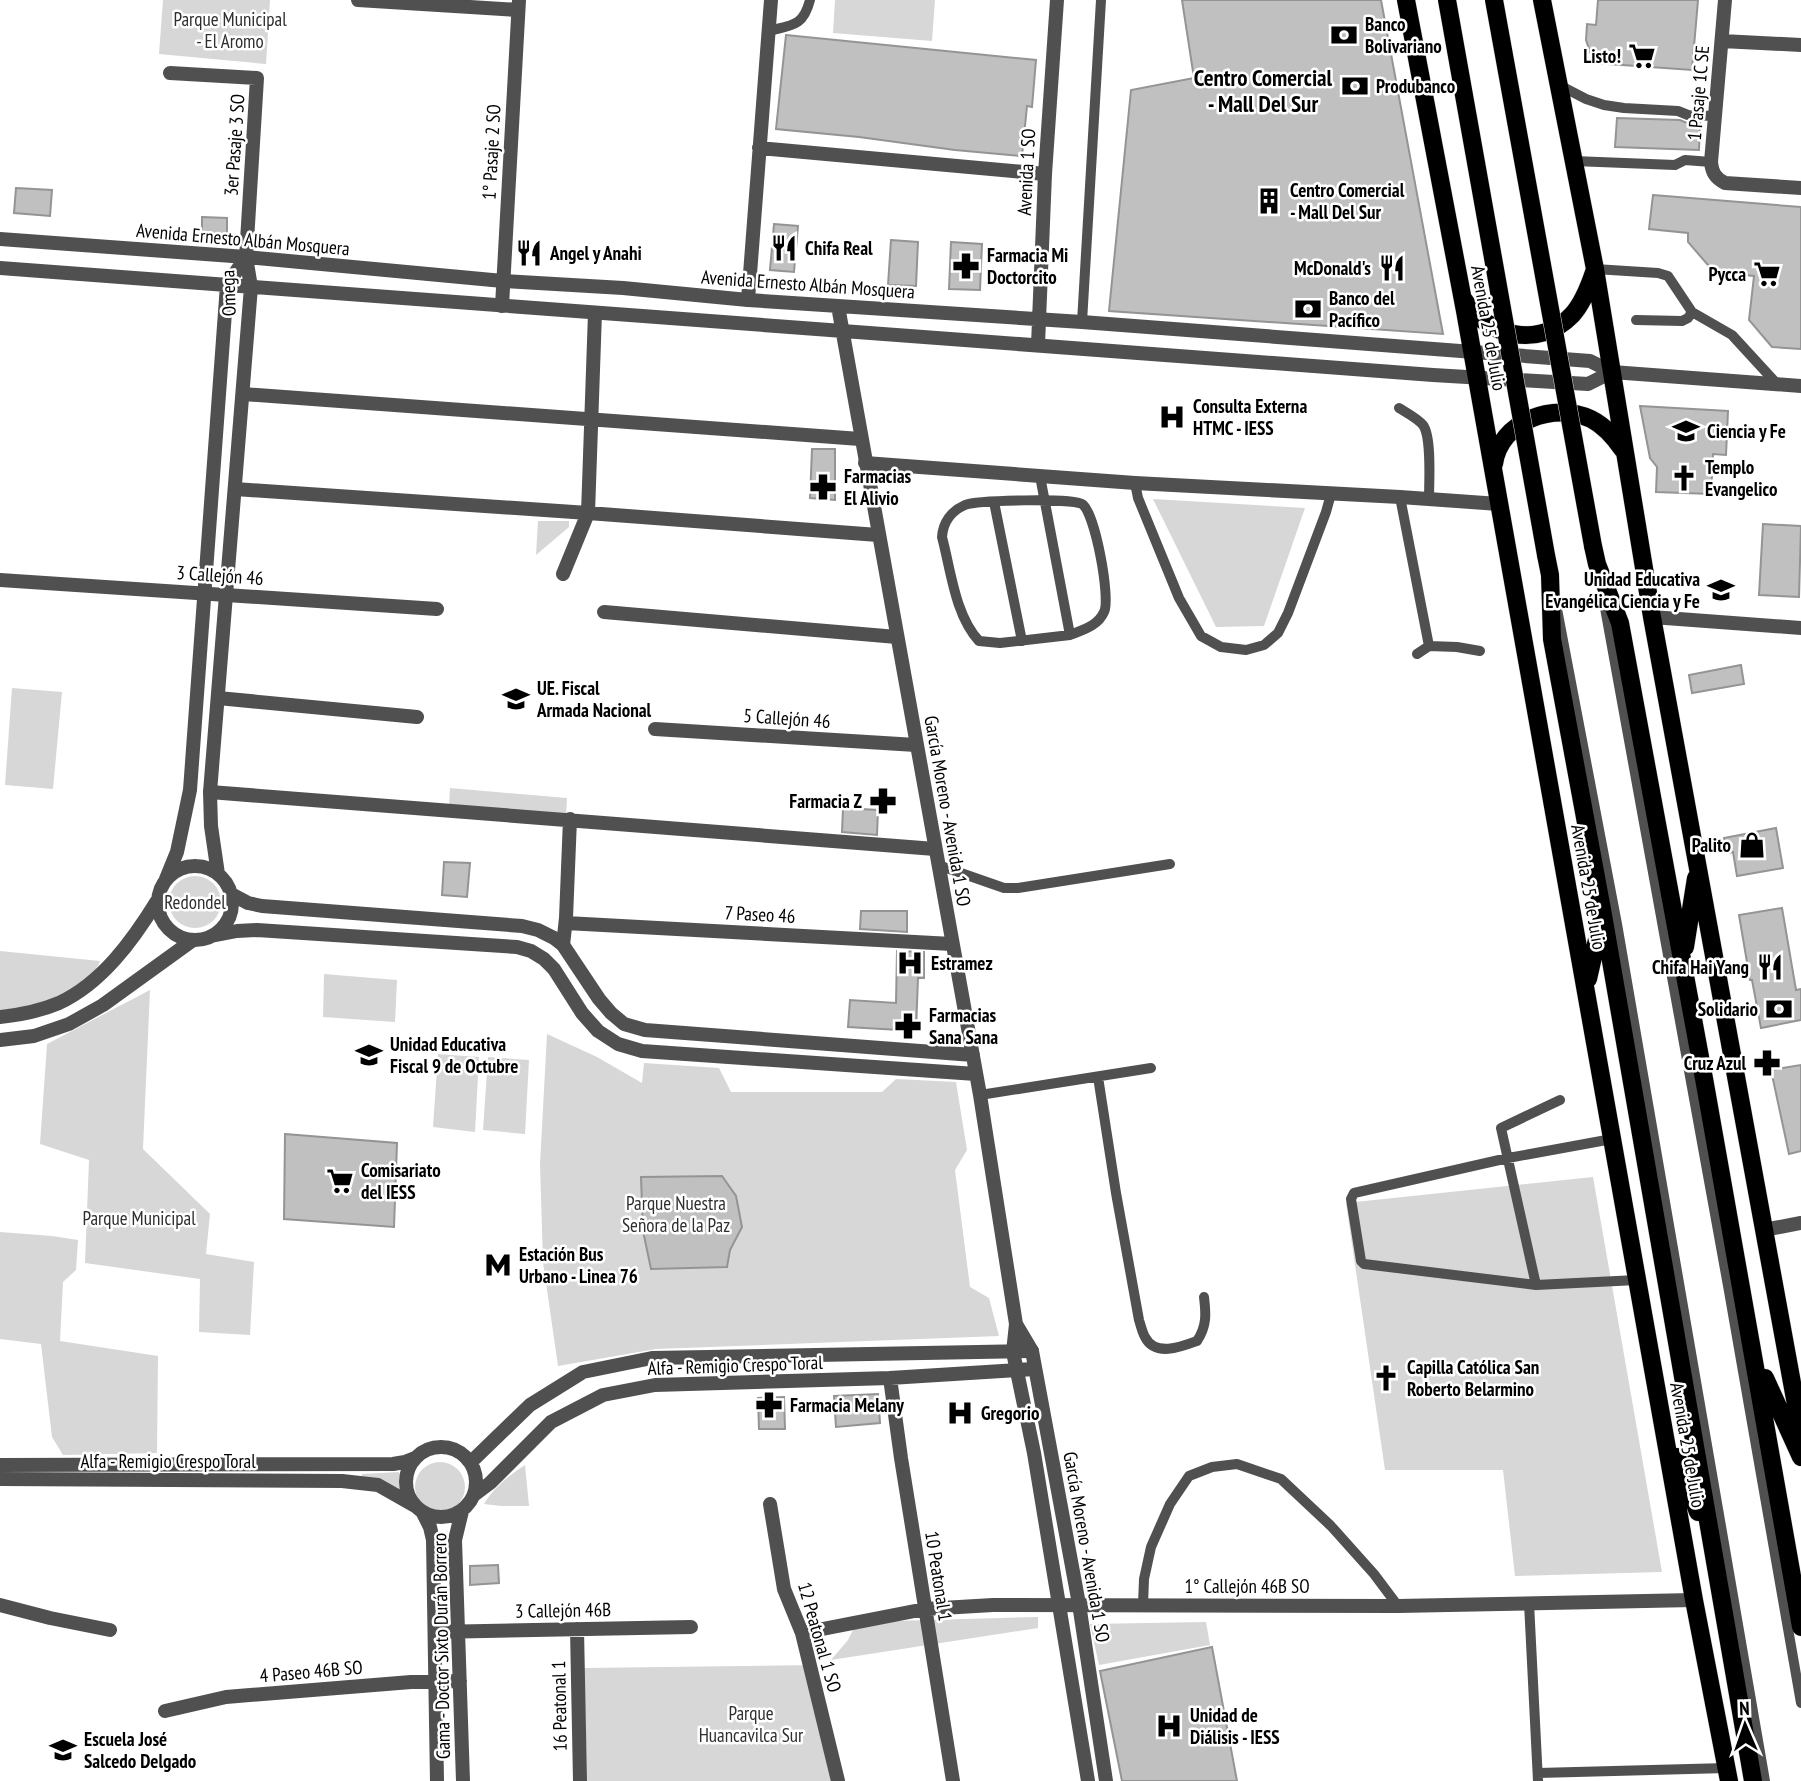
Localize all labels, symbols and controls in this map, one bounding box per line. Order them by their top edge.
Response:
park label: Parque Municipal - El Aromo [173,7,287,53]
place label: Banco Bolivariano [1365,12,1442,58]
bank icon: Banco Bolivariano [1329,20,1359,50]
supermarket icon: Listo! [1627,41,1657,71]
place label: Listo! [1583,44,1621,68]
street label: 1 Pasaje 1C SE [1682,45,1714,141]
district label: Centro Comercial - Mall Del Sur [1194,63,1333,118]
bank icon: Produbanco [1340,71,1370,101]
place label: Produbanco [1376,74,1455,98]
street label: 3er Pasaje 3 SO [218,93,250,197]
street label: 1° Pasaje 2 SO [477,104,505,200]
street label: Avenida 1 SO [1012,128,1040,216]
place label: Centro Comercial - Mall Del Sur [1290,178,1405,224]
building icon: Centro Comercial - Mall Del Sur [1254,186,1284,216]
street label: Avenida Ernesto Albán Mosquera [135,218,351,260]
restaurant icon: Chifa Real [769,233,799,263]
place label: Chifa Real [805,236,873,260]
restaurant icon: Angel y Anahi [514,238,544,268]
place label: Angel y Anahi [549,241,642,265]
place label: Farmacia Mi Doctorcito [987,243,1068,289]
pharmacy icon: Farmacia Mi Doctorcito [951,251,981,281]
restaurant icon: McDonald's [1377,253,1407,283]
place label: McDonald's [1294,256,1371,280]
supermarket icon: Pycca [1752,259,1782,289]
place label: Pycca [1709,262,1746,286]
street label: Avenida 25 de Julio [1466,264,1512,392]
street label: Avenida Ernesto Albán Mosquera [700,265,916,303]
street label: Omega [215,269,241,317]
place label: Banco del Pacífico [1329,286,1395,332]
bank icon: Banco del Pacífico [1293,294,1323,324]
place label: Consulta Externa HTMC - IESS [1193,394,1307,440]
hospital icon: Consulta Externa HTMC - IESS [1157,402,1187,432]
school or university icon: Ciencia y Fe [1671,416,1701,446]
place label: Ciencia y Fe [1707,419,1786,443]
place label: Templo Evangelico [1705,455,1777,501]
church icon: Templo Evangelico [1669,463,1699,493]
place label: Farmacias El Alivio [844,464,912,510]
pharmacy icon: Farmacias El Alivio [808,472,838,502]
street label: 3 Callejón 46 [176,560,264,590]
place label: Unidad Educativa Evangélica Ciencia y Fe [1545,567,1700,613]
school or university icon: Unidad Educativa Evangélica Ciencia y Fe [1706,575,1736,605]
place label: UE. Fiscal Armada Nacional [536,676,652,722]
school or university icon: UE. Fiscal Armada Nacional [501,684,531,714]
street label: 5 Callejón 46 [743,703,831,733]
street label: García Moreno - Avenida 1 SO [919,714,977,908]
pharmacy icon: Farmacia Z [868,786,898,816]
place label: Farmacia Z [789,789,863,813]
street label: Avenida 25 de Julio [1566,823,1612,951]
shop icon: Palito [1737,830,1767,860]
place label: Palito [1692,833,1731,857]
park label: Redondel [164,890,226,914]
street label: 7 Paseo 46 [724,900,796,928]
hospital icon: Estramez [895,948,925,978]
place label: Estramez [931,951,993,975]
restaurant icon: Chifa Hai Yang [1755,952,1785,982]
place label: Chifa Hai Yang [1652,955,1749,979]
bank icon: Solidario [1764,994,1794,1024]
place label: Solidario [1698,997,1758,1021]
place label: Farmacias Sana Sana [929,1003,998,1049]
pharmacy icon: Farmacias Sana Sana [893,1011,923,1041]
place label: Unidad Educativa Fiscal 9 de Octubre [390,1032,518,1078]
school or university icon: Unidad Educativa Fiscal 9 de Octubre [354,1040,384,1070]
pharmacy icon: Cruz Azul [1752,1048,1782,1078]
place label: Cruz Azul [1684,1051,1746,1075]
place label: Comisariato del IESS [361,1158,441,1204]
supermarket icon: Comisariato del IESS [325,1166,355,1196]
park label: Parque Nuestra Señora de la Paz [622,1191,730,1237]
park label: Parque Municipal [82,1206,196,1230]
place label: Estación Bus Urbano - Linea 76 [519,1242,638,1288]
metro station icon: Estación Bus Urbano - Linea 76 [483,1250,513,1280]
street label: Alfa - Remigio Crespo Toral [647,1350,824,1380]
place label: Capilla Católica San Roberto Belarmino [1407,1355,1539,1401]
church icon: Capilla Católica San Roberto Belarmino [1371,1363,1401,1393]
street label: Avenida 25 de Julio [1665,1381,1711,1509]
pharmacy icon: Farmacia Melany [754,1390,784,1420]
place label: Farmacia Melany [790,1393,904,1417]
hospital icon: Gregorio [945,1398,975,1428]
place label: Gregorio [981,1401,1039,1425]
street label: Alfa - Remigio Crespo Toral [80,1449,256,1473]
street label: García Moreno - Avenida 1 SO [1058,1450,1116,1644]
street label: 10 Peatonal 1 [920,1529,958,1623]
street label: Gama - Doctor Sixto Durán Borrero [427,1533,455,1759]
street label: 1° Callejón 46B SO [1184,1574,1310,1598]
street label: 12 Peatonal 1 SO [793,1579,847,1695]
street label: 3 Callejón 46B [515,1597,611,1623]
street label: 4 Paseo 46B SO [259,1655,363,1687]
street label: 16 Peatonal 1 [546,1660,572,1752]
north arrow [1710,1690,1780,1760]
text: N [1739,1696,1750,1720]
park label: Parque Huancavilca Sur [699,1701,804,1747]
place label: Unidad de Diálisis - IESS [1190,1703,1280,1749]
hospital icon: Unidad de Diálisis - IESS [1154,1711,1184,1741]
place label: Escuela José Salcedo Delgado [84,1727,196,1773]
school or university icon: Escuela José Salcedo Delgado [48,1735,78,1765]

